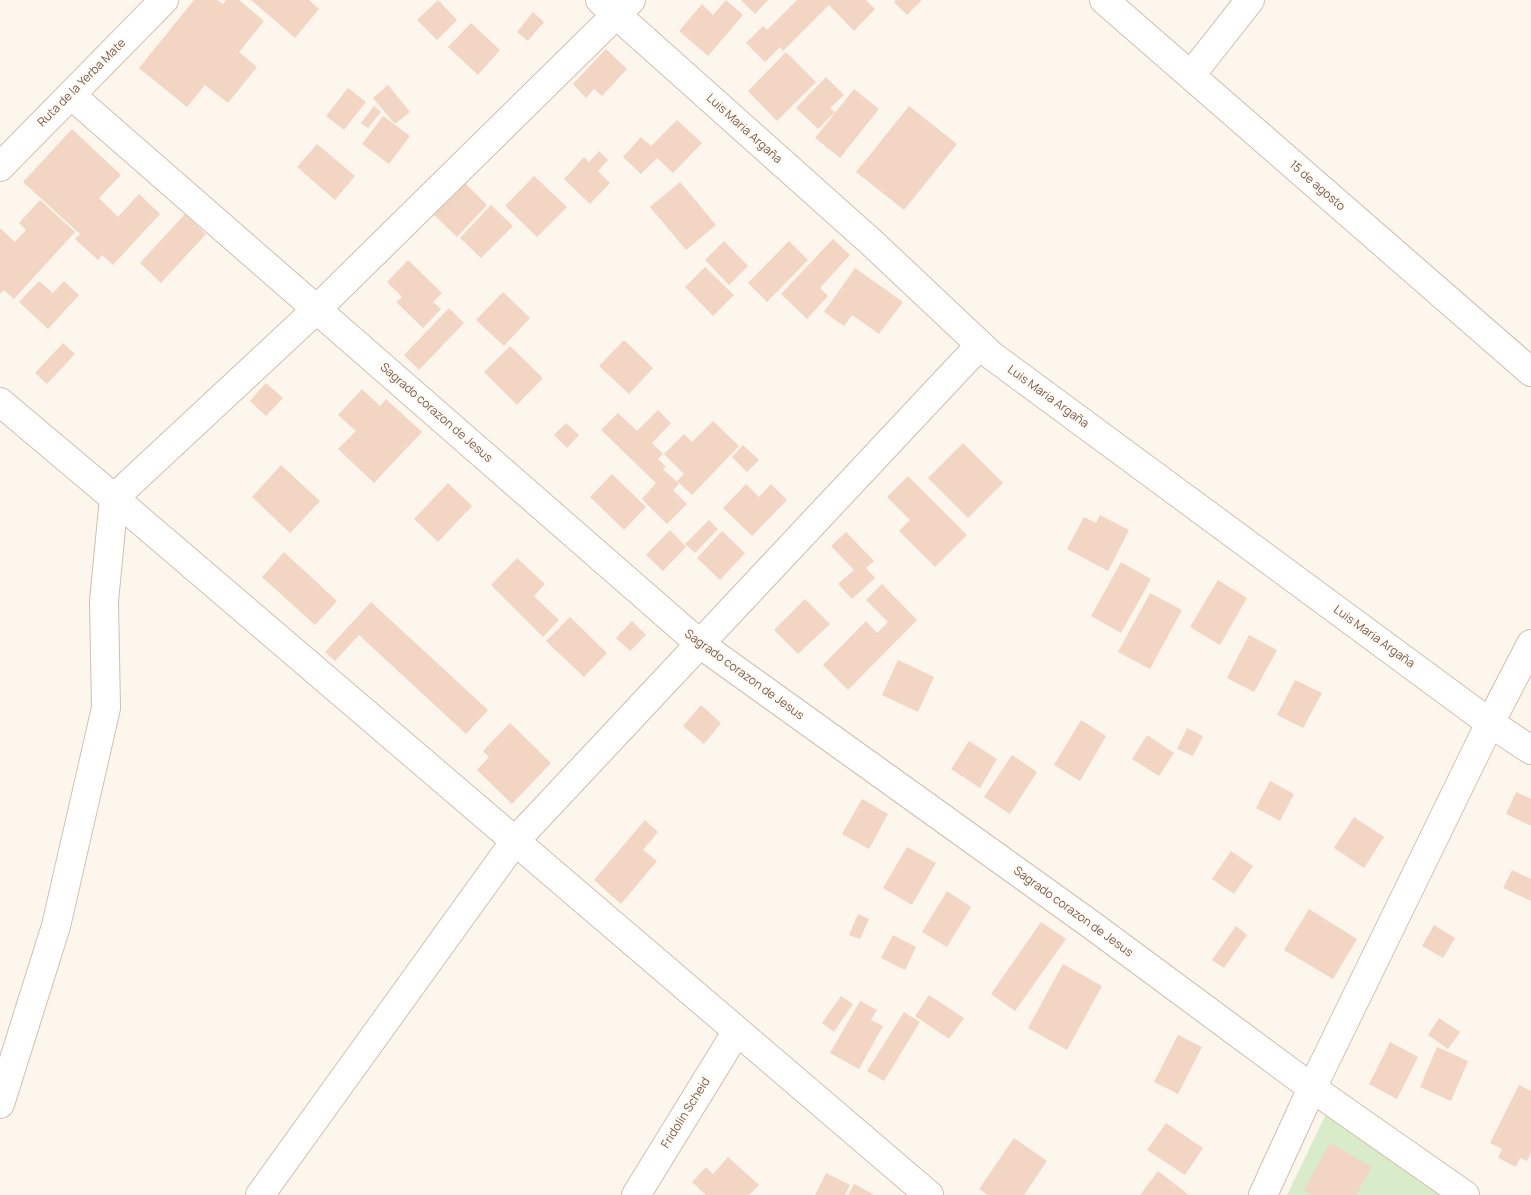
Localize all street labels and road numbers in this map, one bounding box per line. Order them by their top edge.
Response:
street label: Ruta de la Yerba Mate [35,36,129,130]
street label: Luis Maria Argaña [703,91,785,167]
street label: 15 de agosto [1286,158,1348,214]
street label: Sagrado corazon de Jesus [377,360,495,466]
street label: Luis Maria Argaña [1005,363,1091,431]
street label: Luis Maria Argaña [1331,603,1417,671]
street label: Sagrado corazon de Jesus [681,627,807,723]
street label: Sagrado corazon de Jesus [1010,864,1136,960]
street label: Fridolin Scheid [659,1075,713,1151]

